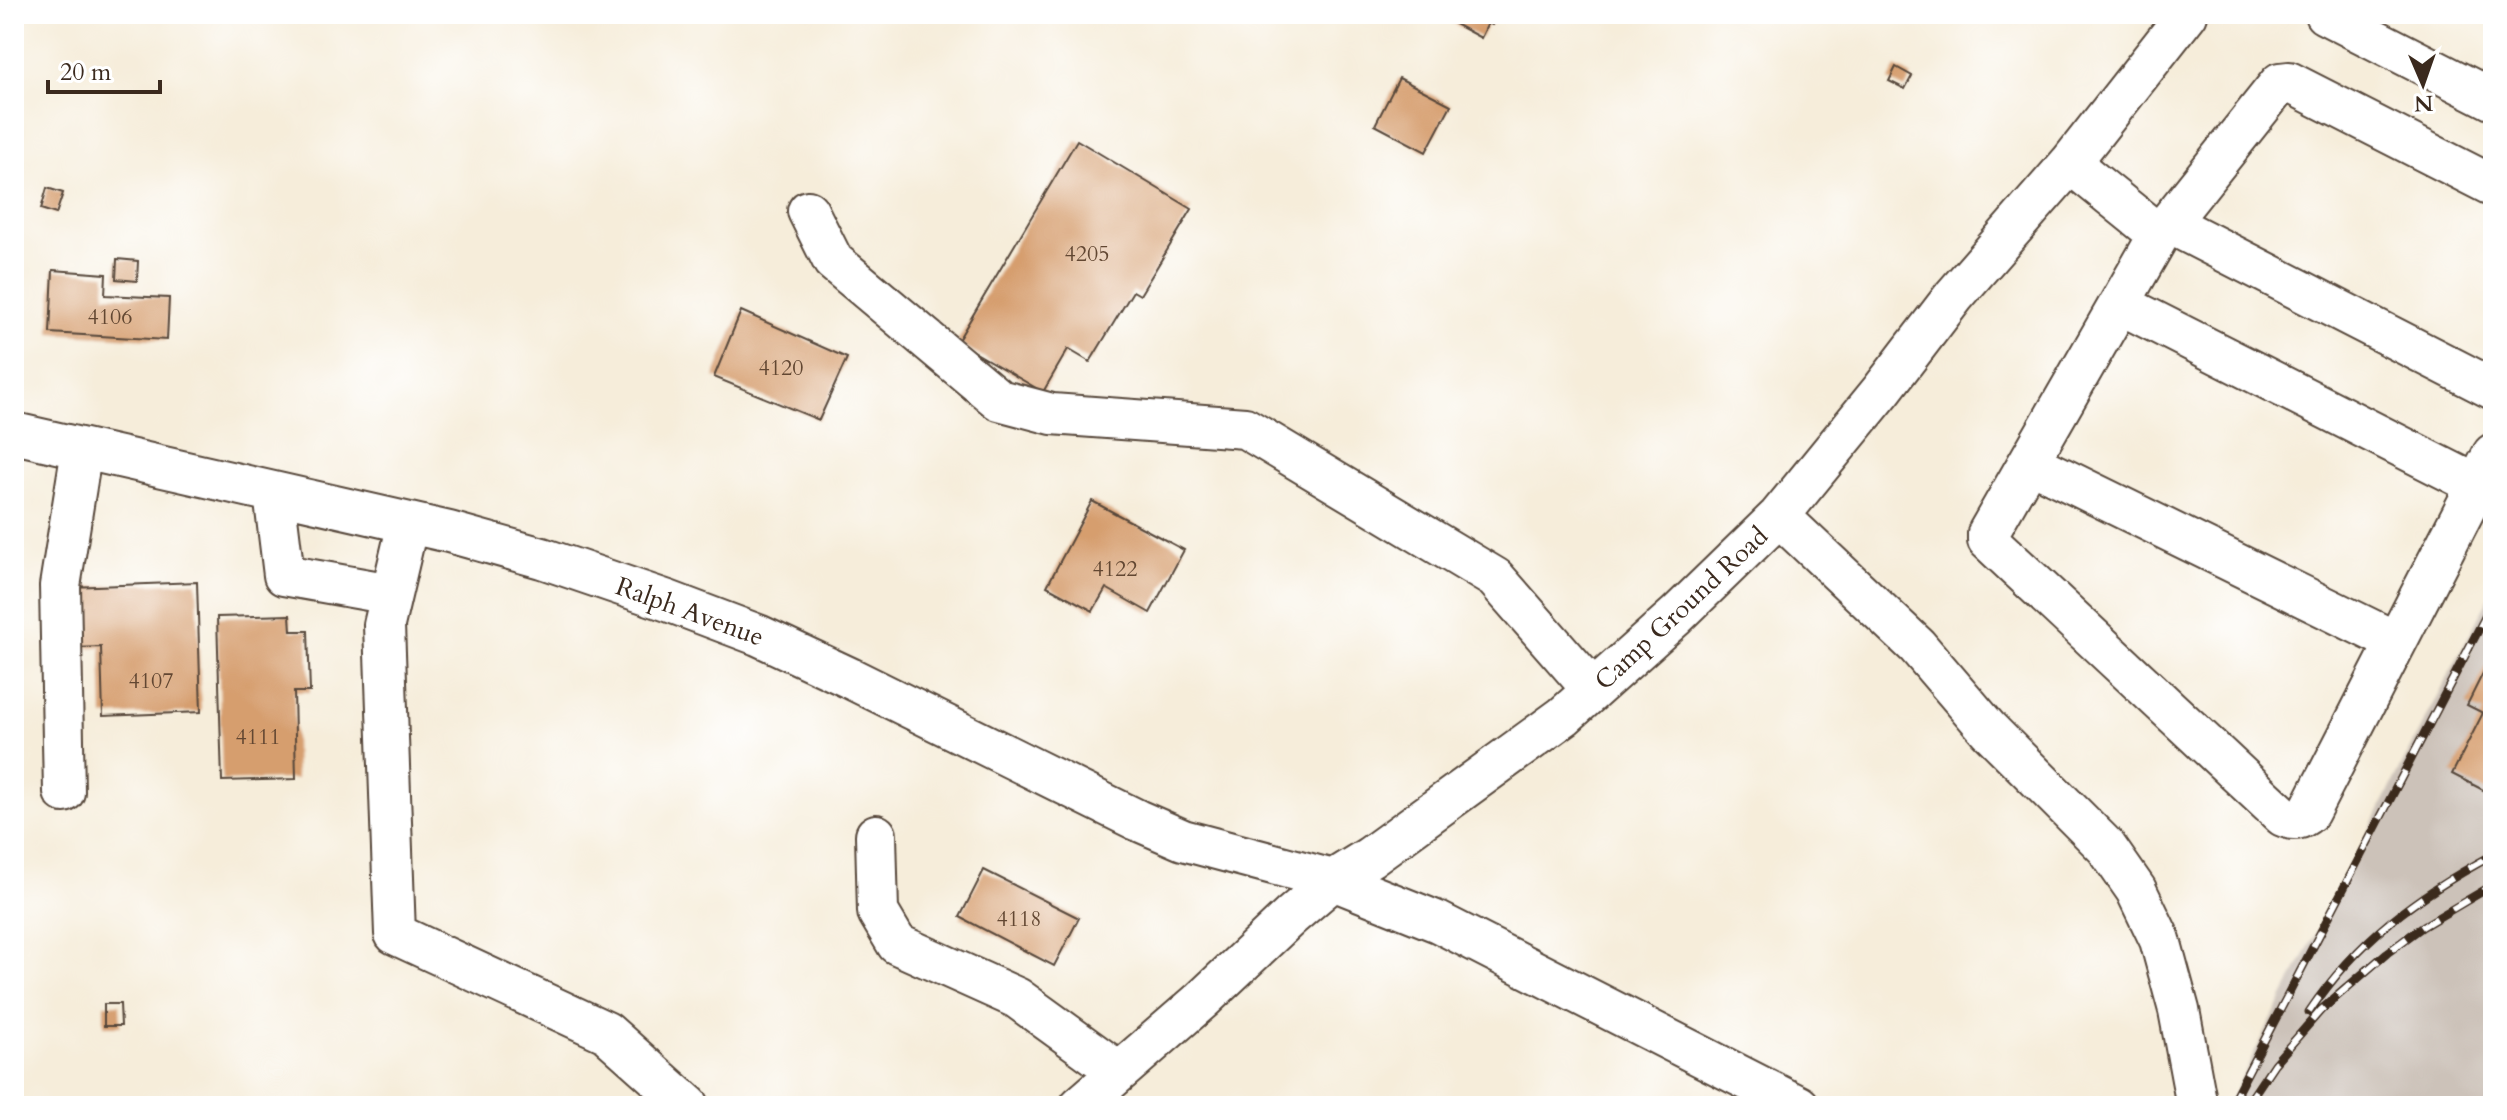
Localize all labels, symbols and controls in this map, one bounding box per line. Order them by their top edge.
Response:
scale bar [48,44,160,94]
north arrow [2383,44,2463,124]
text: 20 m [60,56,112,89]
text: N [2414,88,2434,118]
house number: 4205 [1064,239,1110,269]
house number: 4106 [87,302,133,332]
house number: 4120 [758,353,804,383]
street label: Camp Ground Road [1587,519,1776,698]
house number: 4122 [1092,554,1138,584]
street label: Ralph Avenue [611,568,769,654]
house number: 4107 [128,666,174,696]
house number: 4111 [235,722,281,752]
house number: 4118 [996,904,1042,934]

